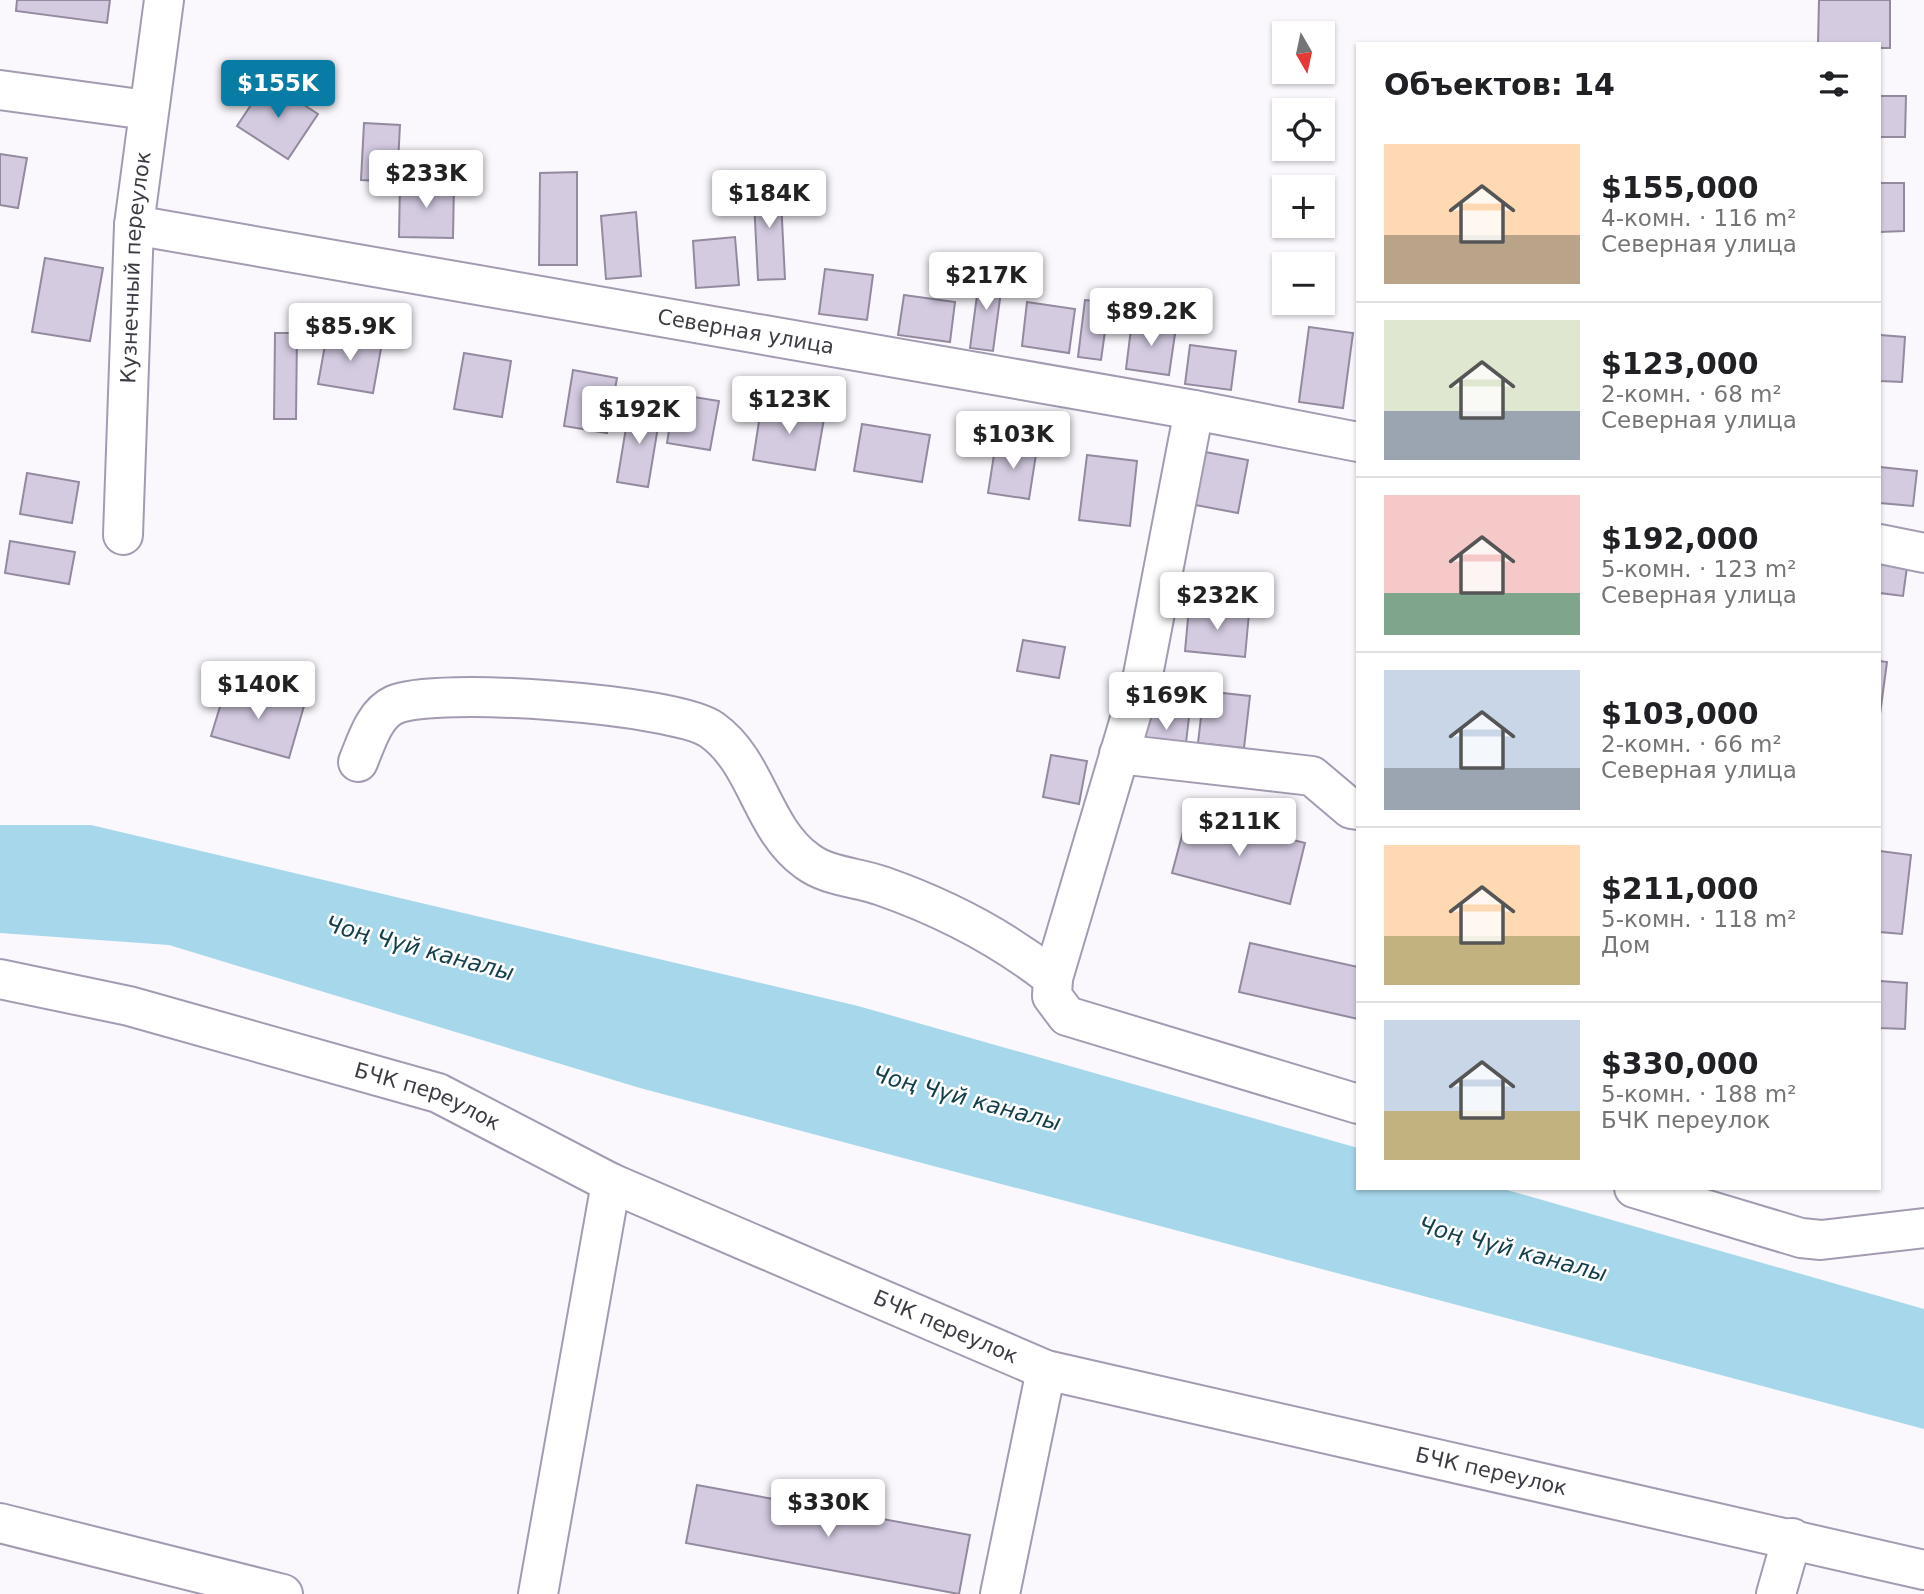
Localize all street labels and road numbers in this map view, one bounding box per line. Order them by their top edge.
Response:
street label: Кузнечный переулок [116,150,156,384]
street label: Северная улица [656,305,836,359]
street label: БЧК переулок [352,1058,504,1135]
street label: БЧК переулок [870,1285,1021,1368]
street label: БЧК переулок [1413,1443,1569,1500]

